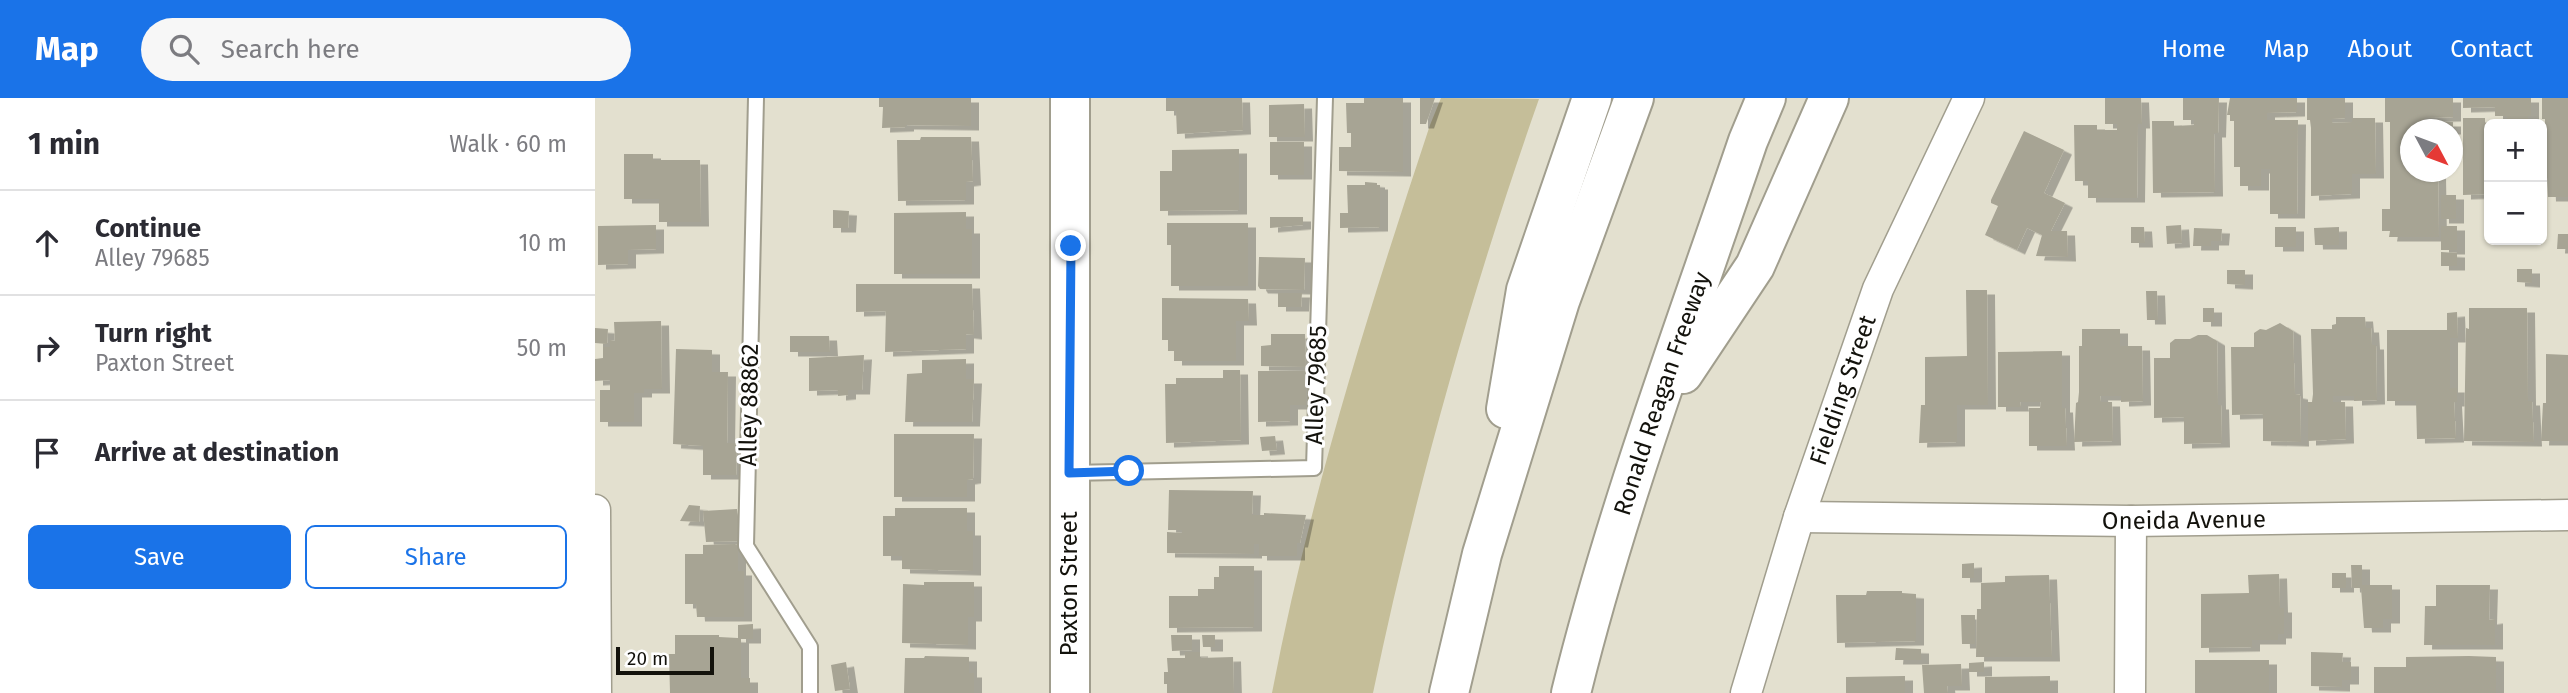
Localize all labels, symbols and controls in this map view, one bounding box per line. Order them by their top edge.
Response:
search box [141,18,631,81]
text: Map [35,29,99,69]
icon: search [165,30,203,68]
text: Search here [221,34,360,65]
text: Home [2162,35,2226,63]
text: Map [2264,35,2310,63]
text: About [2348,35,2412,63]
text: Contact [2450,35,2533,63]
north arrow [2400,119,2463,182]
map controls [2484,119,2547,245]
button: + [2484,119,2547,182]
text: 1 min [28,126,100,162]
text: Walk · 60 m [449,130,567,158]
button: − [2484,182,2547,245]
text: Continue [95,213,201,244]
icon: ahead [28,224,66,262]
text: 10 m [518,229,567,257]
route end [1055,230,1086,261]
text: Alley 79685 [95,244,210,272]
street label: Ronald Reagan Freeway [1608,268,1716,519]
street label: Fielding Street [1804,311,1882,469]
text: Turn right [95,318,212,349]
street label: Alley 79685 [1300,325,1332,445]
icon: right [28,329,66,367]
text: 50 m [517,334,567,362]
street label: Alley 88862 [734,343,764,467]
text: Paxton Street [95,349,234,377]
icon: arrive [28,434,66,472]
text: Arrive at destination [95,437,339,468]
route start [1113,455,1144,486]
street label: Oneida Avenue [2102,505,2266,535]
street label: Paxton Street [1055,511,1083,657]
button: Save [28,525,291,589]
button: Share [305,525,567,589]
scale bar [616,644,714,676]
text: 20 m [627,647,668,670]

